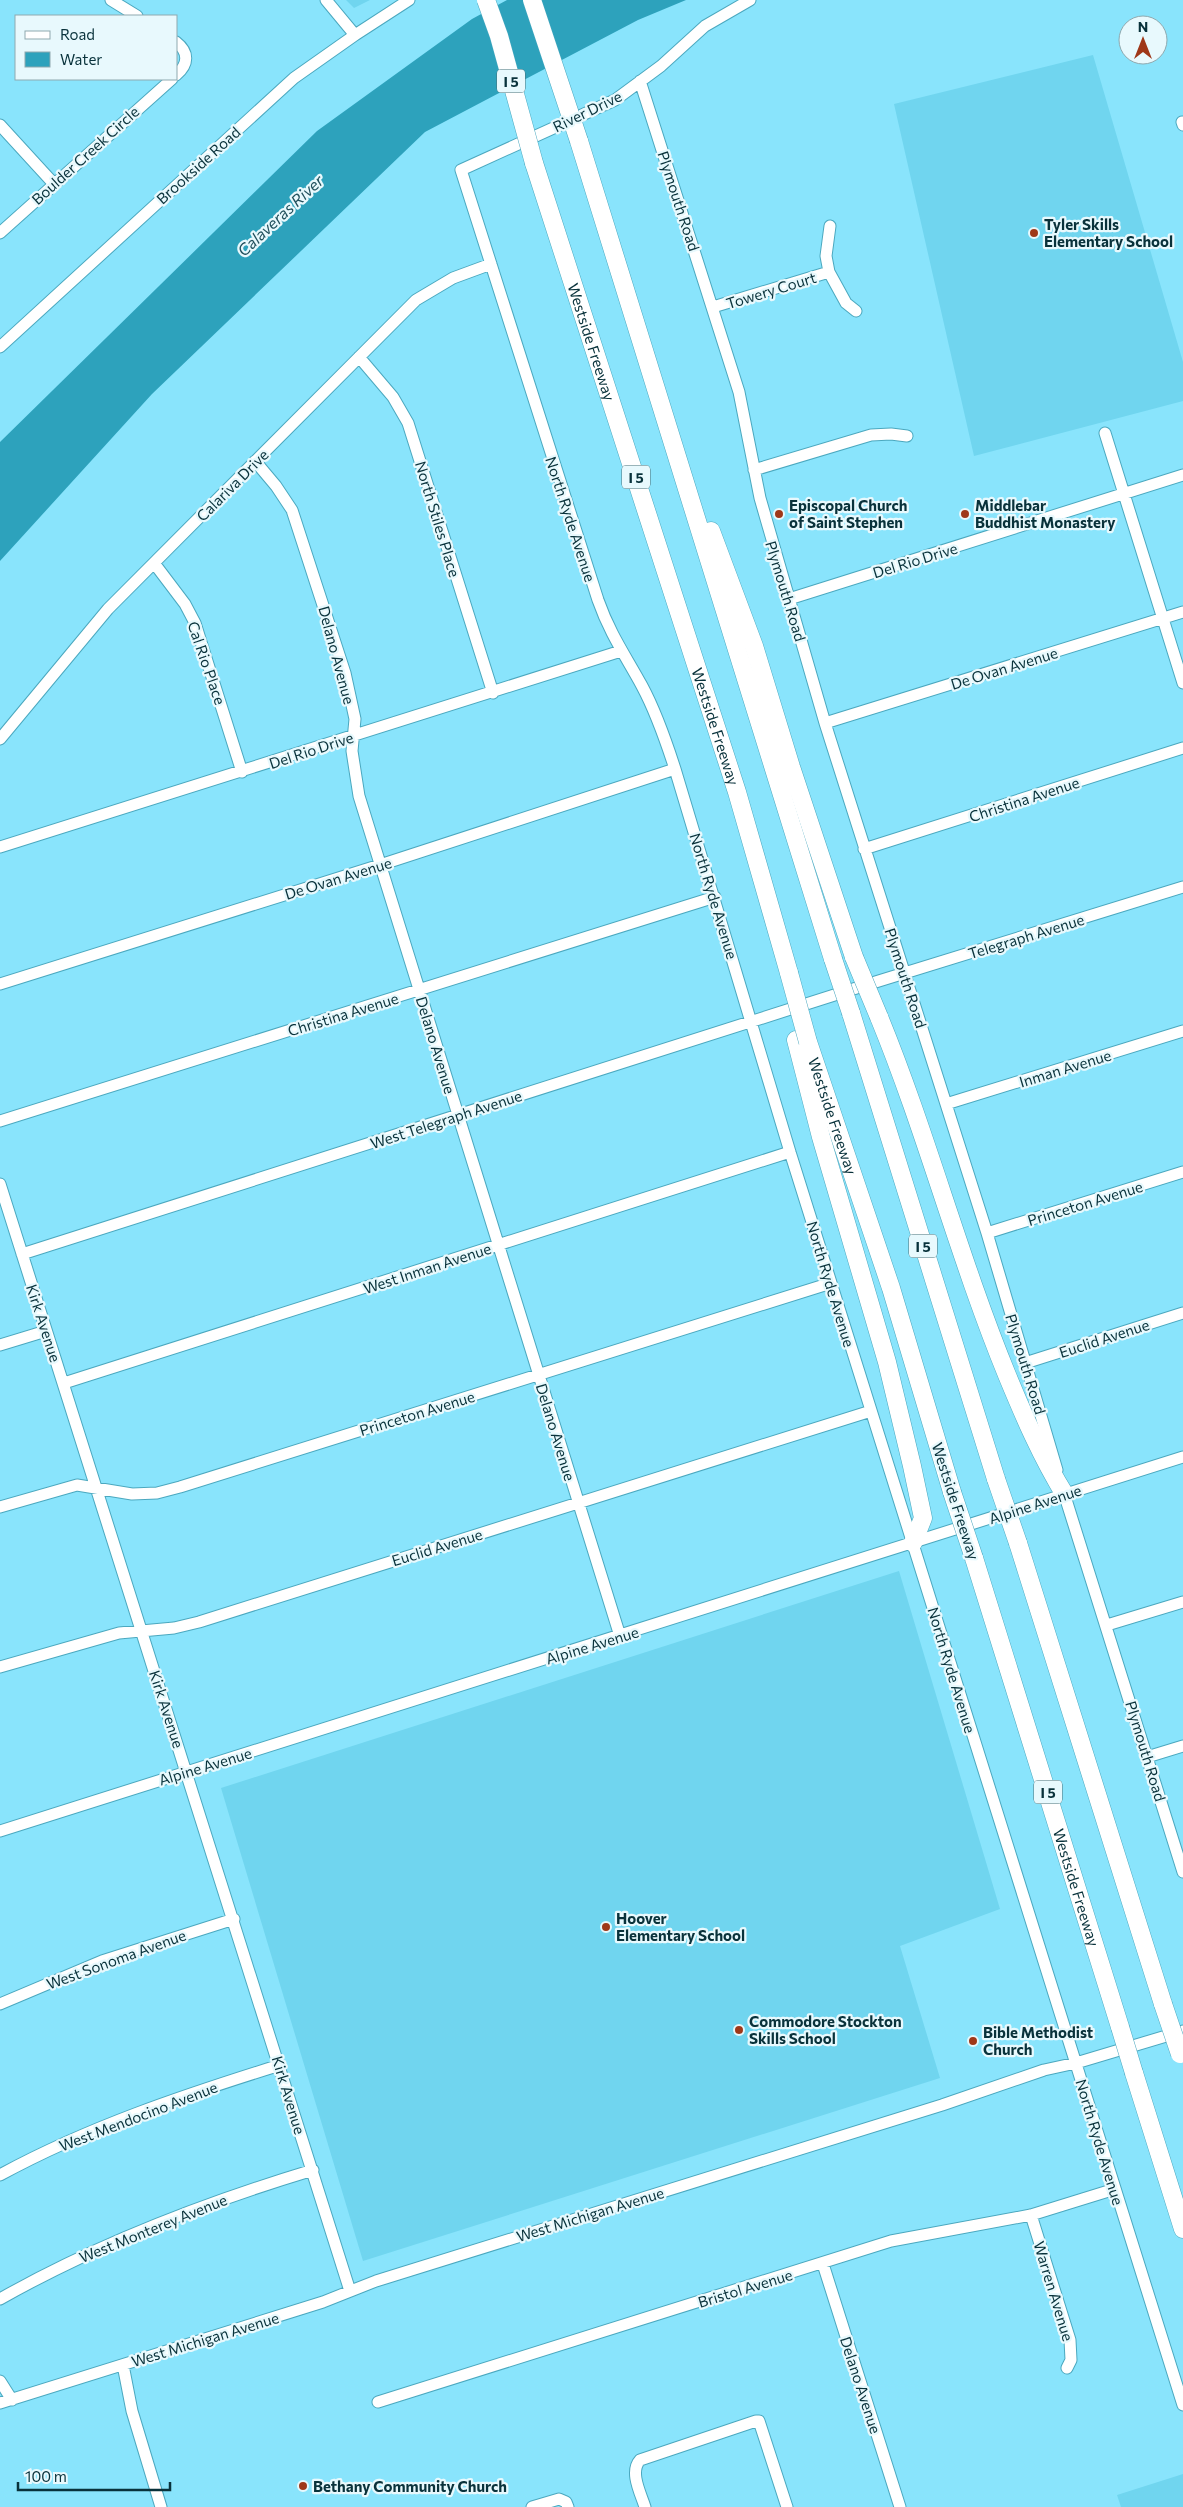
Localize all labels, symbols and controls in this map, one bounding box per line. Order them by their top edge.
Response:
legend [15,15,178,80]
north arrow [1118,15,1168,65]
text: N [1138,18,1148,35]
text: Road [60,25,95,43]
text: Water [60,50,102,68]
road number: I 5 [497,70,525,92]
street label: River Drive [550,87,624,135]
street label: Boulder Creek Circle [28,102,142,208]
street label: Brookside Road [152,123,244,207]
street label: Plymouth Road [654,149,704,253]
water label: Calaveras River [233,170,327,260]
place label: Tyler Skills Elementary School [1044,215,1173,250]
marker: Tyler Skills Elementary School [1028,227,1040,239]
street label: Towery Court [724,268,818,312]
street label: Westside Freeway [564,281,619,403]
street label: Calariva Drive [192,445,272,525]
street label: North Ryde Avenue [542,454,600,584]
street label: North Stiles Place [412,459,464,579]
road number: I 5 [622,466,650,488]
place label: Episcopal Church of Saint Stephen [789,496,907,531]
place label: Middlebar Buddhist Monastery [975,496,1116,531]
marker: Episcopal Church of Saint Stephen [773,508,785,520]
marker: Middlebar Buddhist Monastery [959,508,971,520]
street label: Plymouth Road [762,539,810,643]
street label: Del Rio Drive [870,539,960,581]
street label: Delano Avenue [315,604,359,706]
street label: Cal Rio Place [184,619,230,707]
street label: De Ovan Avenue [948,643,1060,693]
street label: Westside Freeway [688,665,743,788]
street label: Del Rio Drive [267,728,356,772]
street label: Christina Avenue [967,773,1081,825]
street label: North Ryde Avenue [686,831,742,961]
street label: De Ovan Avenue [282,853,394,903]
street label: Telegraph Avenue [966,910,1086,962]
street label: Plymouth Road [881,926,931,1030]
street label: Christina Avenue [285,989,401,1039]
street label: Delano Avenue [413,994,459,1096]
street label: Inman Avenue [1017,1045,1113,1091]
street label: Westside Freeway [805,1055,861,1177]
street label: West Telegraph Avenue [368,1086,524,1152]
street label: Princeton Avenue [1025,1177,1145,1229]
street label: North Ryde Avenue [803,1219,859,1349]
road number: I 5 [909,1234,937,1258]
street label: West Inman Avenue [361,1239,493,1297]
street label: Kirk Avenue [23,1282,65,1364]
street label: Plymouth Road [1002,1312,1050,1416]
street label: Euclid Avenue [1057,1315,1152,1361]
street label: Delano Avenue [533,1381,579,1483]
street label: Princeton Avenue [357,1387,477,1439]
street label: Westside Freeway [929,1440,984,1562]
street label: Alpine Avenue [986,1481,1084,1527]
street label: Euclid Avenue [389,1525,485,1569]
street label: North Ryde Avenue [924,1605,980,1735]
street label: Alpine Avenue [543,1622,641,1668]
street label: Kirk Avenue [146,1668,188,1750]
street label: Plymouth Road [1122,1699,1170,1803]
street label: Alpine Avenue [156,1743,254,1789]
road number: I 5 [1034,1780,1062,1804]
street label: Westside Freeway [1050,1826,1103,1949]
place label: Hoover Elementary School [616,1909,745,1944]
marker: Hoover Elementary School [600,1921,612,1933]
street label: West Sonoma Avenue [44,1925,188,1993]
place label: Commodore Stockton Skills School [749,2012,902,2047]
place label: Bible Methodist Church [983,2023,1093,2058]
marker: Commodore Stockton Skills School [733,2024,745,2036]
marker: Bible Methodist Church [967,2035,979,2047]
street label: Kirk Avenue [269,2054,309,2136]
street label: West Mendocino Avenue [56,2077,220,2155]
street label: North Ryde Avenue [1072,2077,1128,2207]
street label: West Michigan Avenue [514,2183,666,2245]
street label: West Monterey Avenue [76,2190,230,2266]
street label: Warren Avenue [1030,2239,1078,2343]
street label: Bristol Avenue [696,2265,795,2311]
street label: West Michigan Avenue [129,2308,281,2370]
street label: Delano Avenue [837,2334,885,2436]
scale bar [18,2460,170,2492]
text: 100 m [25,2467,67,2485]
place label: Bethany Community Church [313,2477,507,2495]
marker: Bethany Community Church [297,2480,309,2492]

